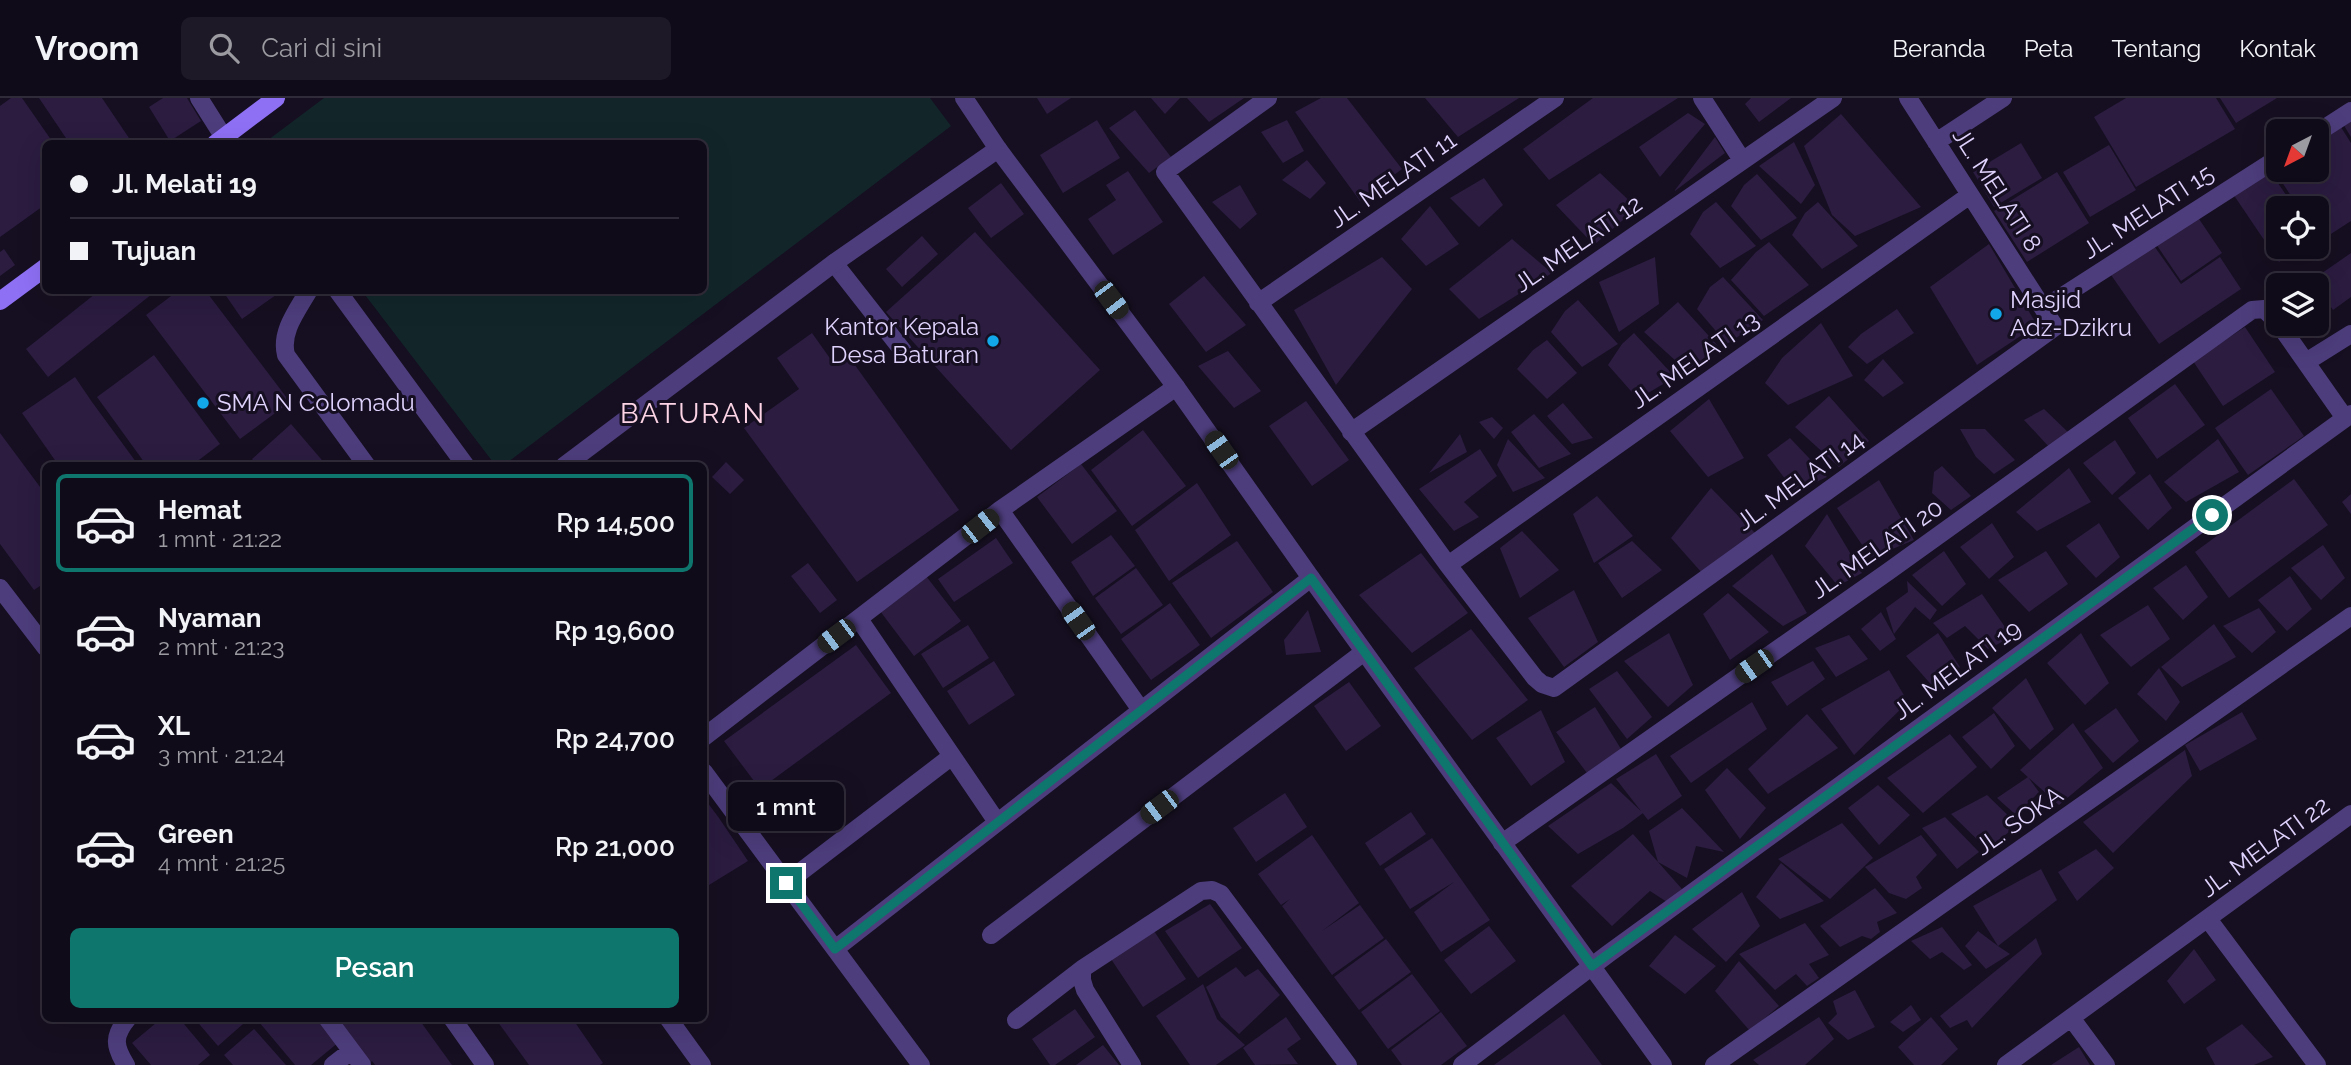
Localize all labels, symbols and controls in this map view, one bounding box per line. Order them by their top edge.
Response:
search box [181,17,671,80]
text: Vroom [35,29,139,68]
icon: search [205,29,243,67]
text: Cari di sini [261,33,382,63]
text: Beranda [1892,34,1986,63]
text: Peta [2024,34,2073,63]
text: Tentang [2111,34,2201,63]
text: Kontak [2239,34,2316,63]
north arrow [2266,119,2329,182]
map controls [2266,119,2329,336]
street label: JL. MELATI 8 [1947,123,2048,257]
street label: JL. MELATI 11 [1324,125,1462,234]
street label: JL. MELATI 15 [2077,158,2219,265]
text: Jl. Melati 19 [112,169,257,199]
street label: JL. MELATI 12 [1508,189,1647,298]
button: locate [2266,196,2329,259]
text: Tujuan [112,236,196,266]
button: layers [2266,273,2329,336]
car [1090,277,1133,323]
place label: Masjid Adz-Dzikru [2010,285,2132,342]
street label: JL. MELATI 13 [1625,305,1765,415]
marker: Masjid Adz-Dzikru [1988,306,2004,322]
place label: Kantor Kepala Desa Baturan [824,312,979,369]
marker: Kantor Kepala Desa Baturan [985,333,1001,349]
place label: SMA N Colomadu [217,388,415,417]
marker: SMA N Colomadu [195,395,211,411]
district label: BATURAN [620,397,766,430]
street label: JL. MELATI 14 [1730,425,1869,537]
car [1201,427,1242,473]
icon: car [74,492,137,555]
street label: JL. MELATI 20 [1805,492,1948,605]
text: Hemat [158,495,242,525]
route start [2196,499,2228,531]
car [957,505,1004,547]
text: Rp 14,500 [556,508,675,538]
text: 1 mnt · 21:22 [158,525,282,552]
car [1058,598,1099,644]
icon: car [74,600,137,663]
text: Nyaman [158,603,262,633]
street label: JL. MELATI 19 [1887,613,2027,726]
car [813,615,860,657]
text: Rp 19,600 [554,616,675,646]
text: 2 mnt · 21:23 [158,633,284,660]
car [1731,645,1778,687]
icon: car [74,708,137,771]
text: XL [158,711,190,741]
text: Rp 24,700 [555,724,675,754]
text: 3 mnt · 21:24 [158,741,285,768]
street label: JL. SOKA [1969,780,2068,861]
callout: 1 mnt [728,782,844,830]
car [1136,786,1183,828]
street label: JL. MELATI 22 [2195,790,2335,903]
text: 1 mnt [756,793,816,820]
icon: car [74,816,137,879]
text: Green [158,819,234,849]
text: Rp 21,000 [555,832,675,862]
text: 4 mnt · 21:25 [158,849,285,876]
route end [770,867,802,899]
button: Pesan [70,928,679,1008]

